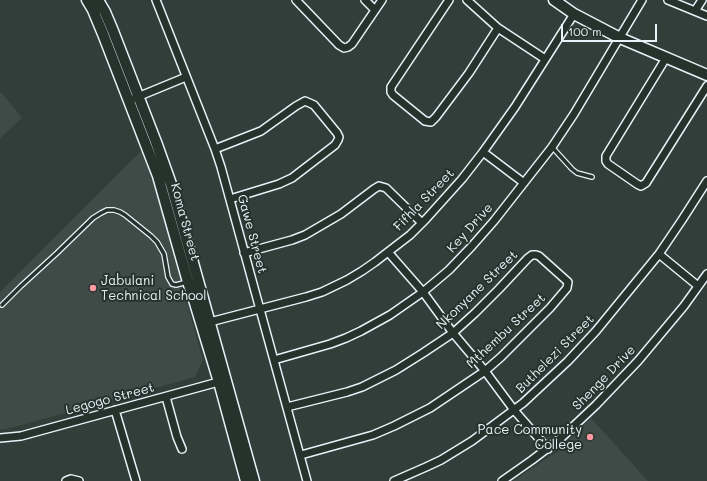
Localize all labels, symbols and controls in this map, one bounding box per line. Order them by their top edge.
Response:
scale bar [563,16,659,42]
text: 100 m [568,23,602,39]
street label: Fifhla Street [390,166,458,234]
street label: Koma Street [167,182,203,262]
street label: Gawe Street [234,193,270,275]
street label: Key Drive [444,200,496,256]
street label: Nkonyane Street [433,247,521,333]
place label: Jabulani Technical School [101,273,207,304]
marker: Jabulani Technical School [88,283,98,293]
street label: Mthembu Street [463,290,549,372]
street label: Buthelezi Street [513,312,597,396]
street label: Shenge Drive [569,342,639,414]
street label: Legogo Street [64,380,156,418]
place label: Pace Community College [478,422,582,453]
marker: Pace Community College [585,432,595,442]

